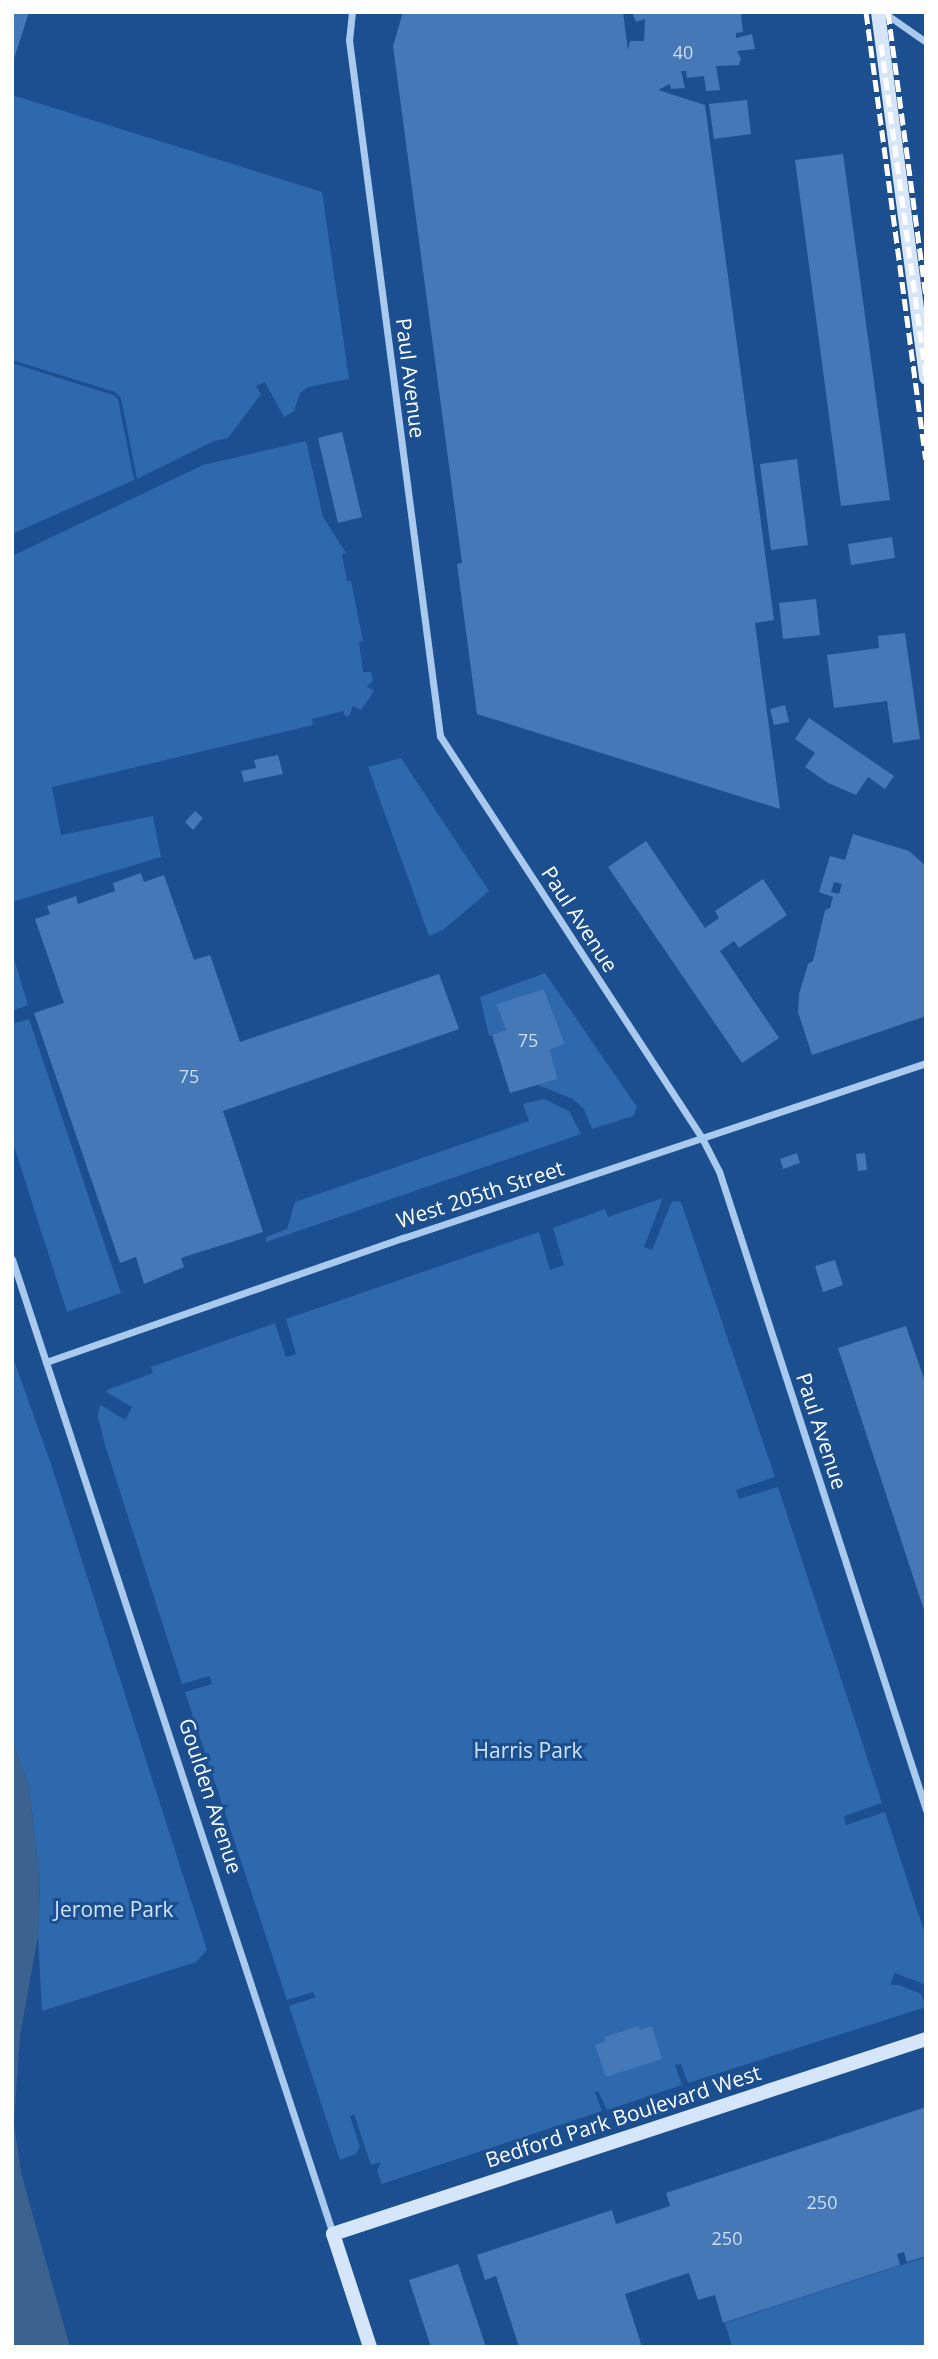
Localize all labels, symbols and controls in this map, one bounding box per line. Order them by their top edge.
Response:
house number: 40 [673,41,693,63]
street label: Paul Avenue [391,316,431,440]
street label: Paul Avenue [536,861,624,977]
house number: 75 [518,1029,538,1051]
house number: 75 [179,1065,199,1087]
street label: West 205th Street [393,1155,567,1233]
street label: Paul Avenue [791,1370,853,1492]
street label: Goulden Avenue [174,1715,248,1877]
park label: Harris Park [474,1737,582,1763]
park label: Jerome Park [54,1896,174,1922]
street label: Bedford Park Boulevard West [482,2060,764,2172]
house number: 250 [807,2191,837,2213]
house number: 250 [712,2227,742,2249]

